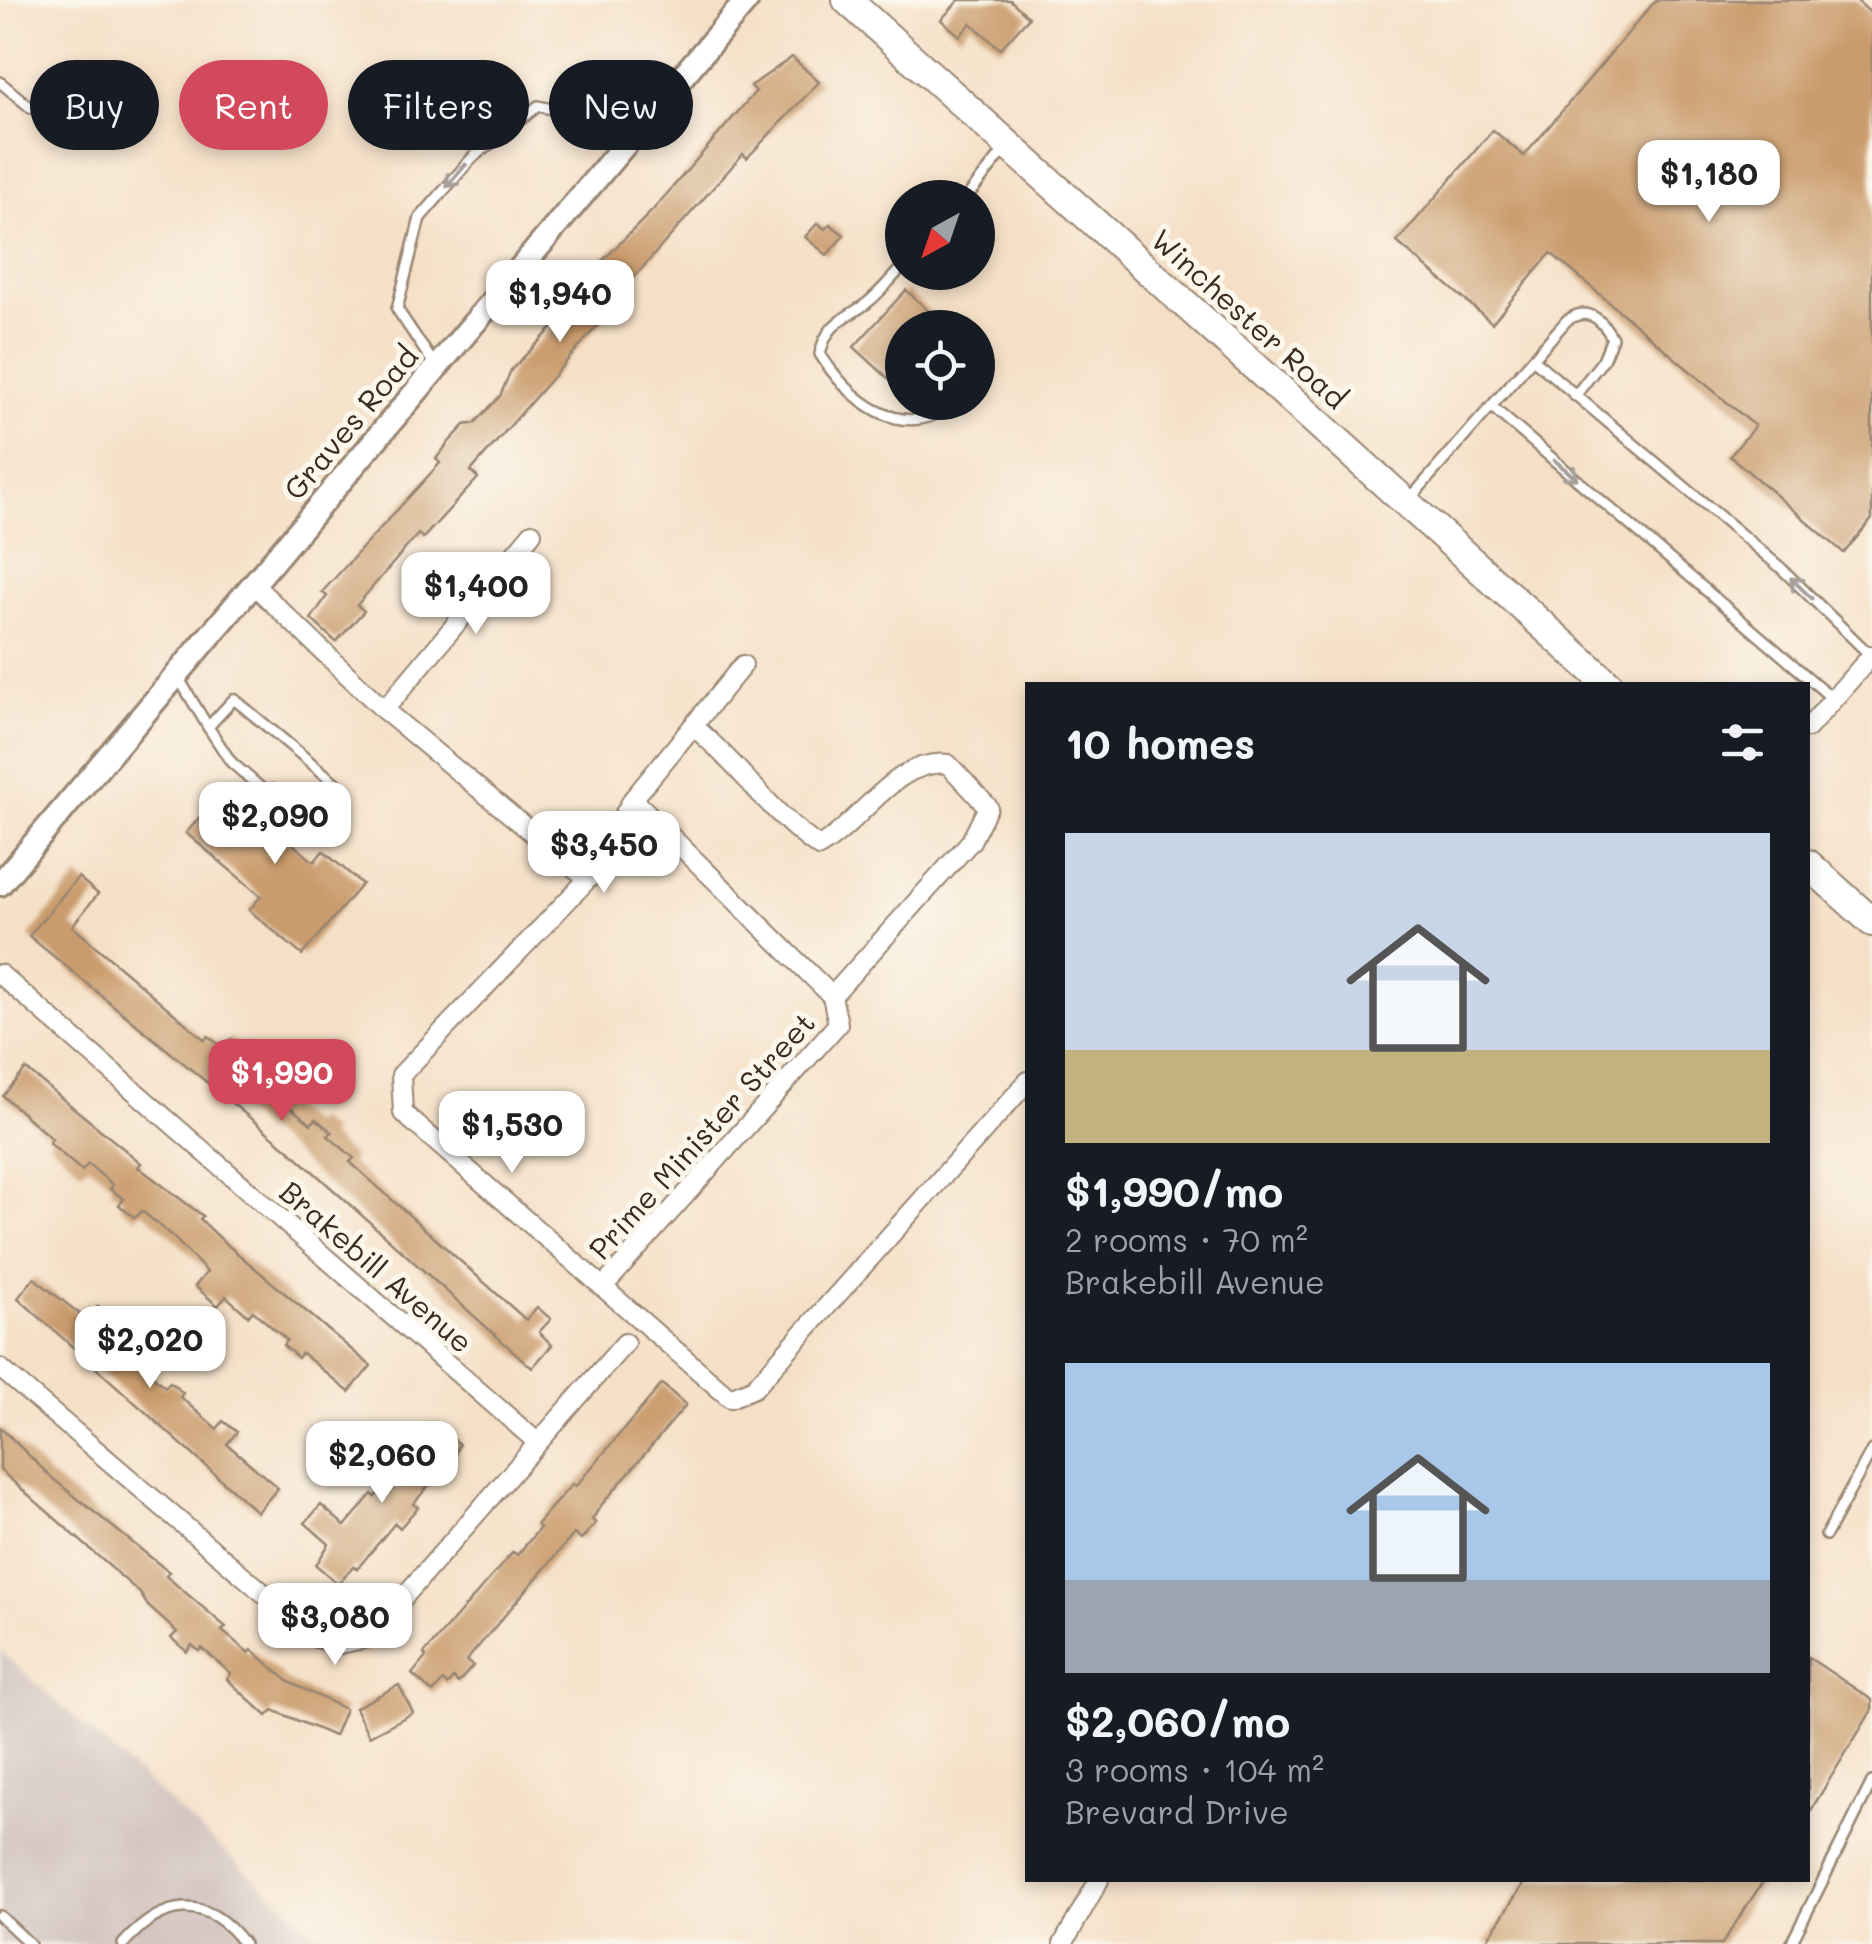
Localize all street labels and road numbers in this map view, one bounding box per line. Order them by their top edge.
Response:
street label: Winchester Road [1143,219,1357,417]
street label: Graves Road [274,337,426,507]
street label: Prime Minister Street [579,1003,823,1267]
street label: Brakebill Avenue [272,1171,482,1361]

